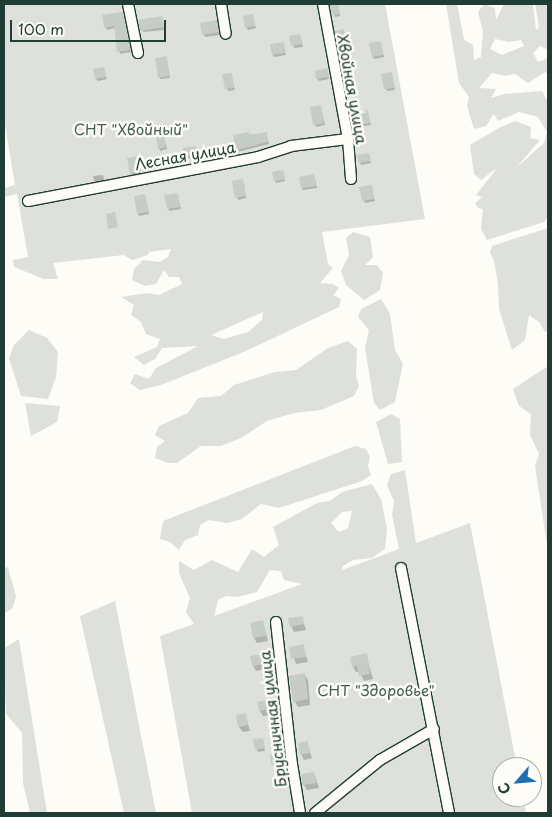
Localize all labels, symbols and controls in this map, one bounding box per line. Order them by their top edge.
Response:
scale bar [12,10,169,42]
text: 100 m [18,17,64,40]
street label: Хвойная улица [334,32,372,146]
park label: СНТ "Хвойный" [74,120,188,138]
street label: Лесная улица [133,137,237,173]
street label: Брусничная улица [255,649,289,789]
park label: СНТ "Здоровье" [317,681,435,699]
north arrow [492,757,542,807]
text: С [492,779,516,798]

